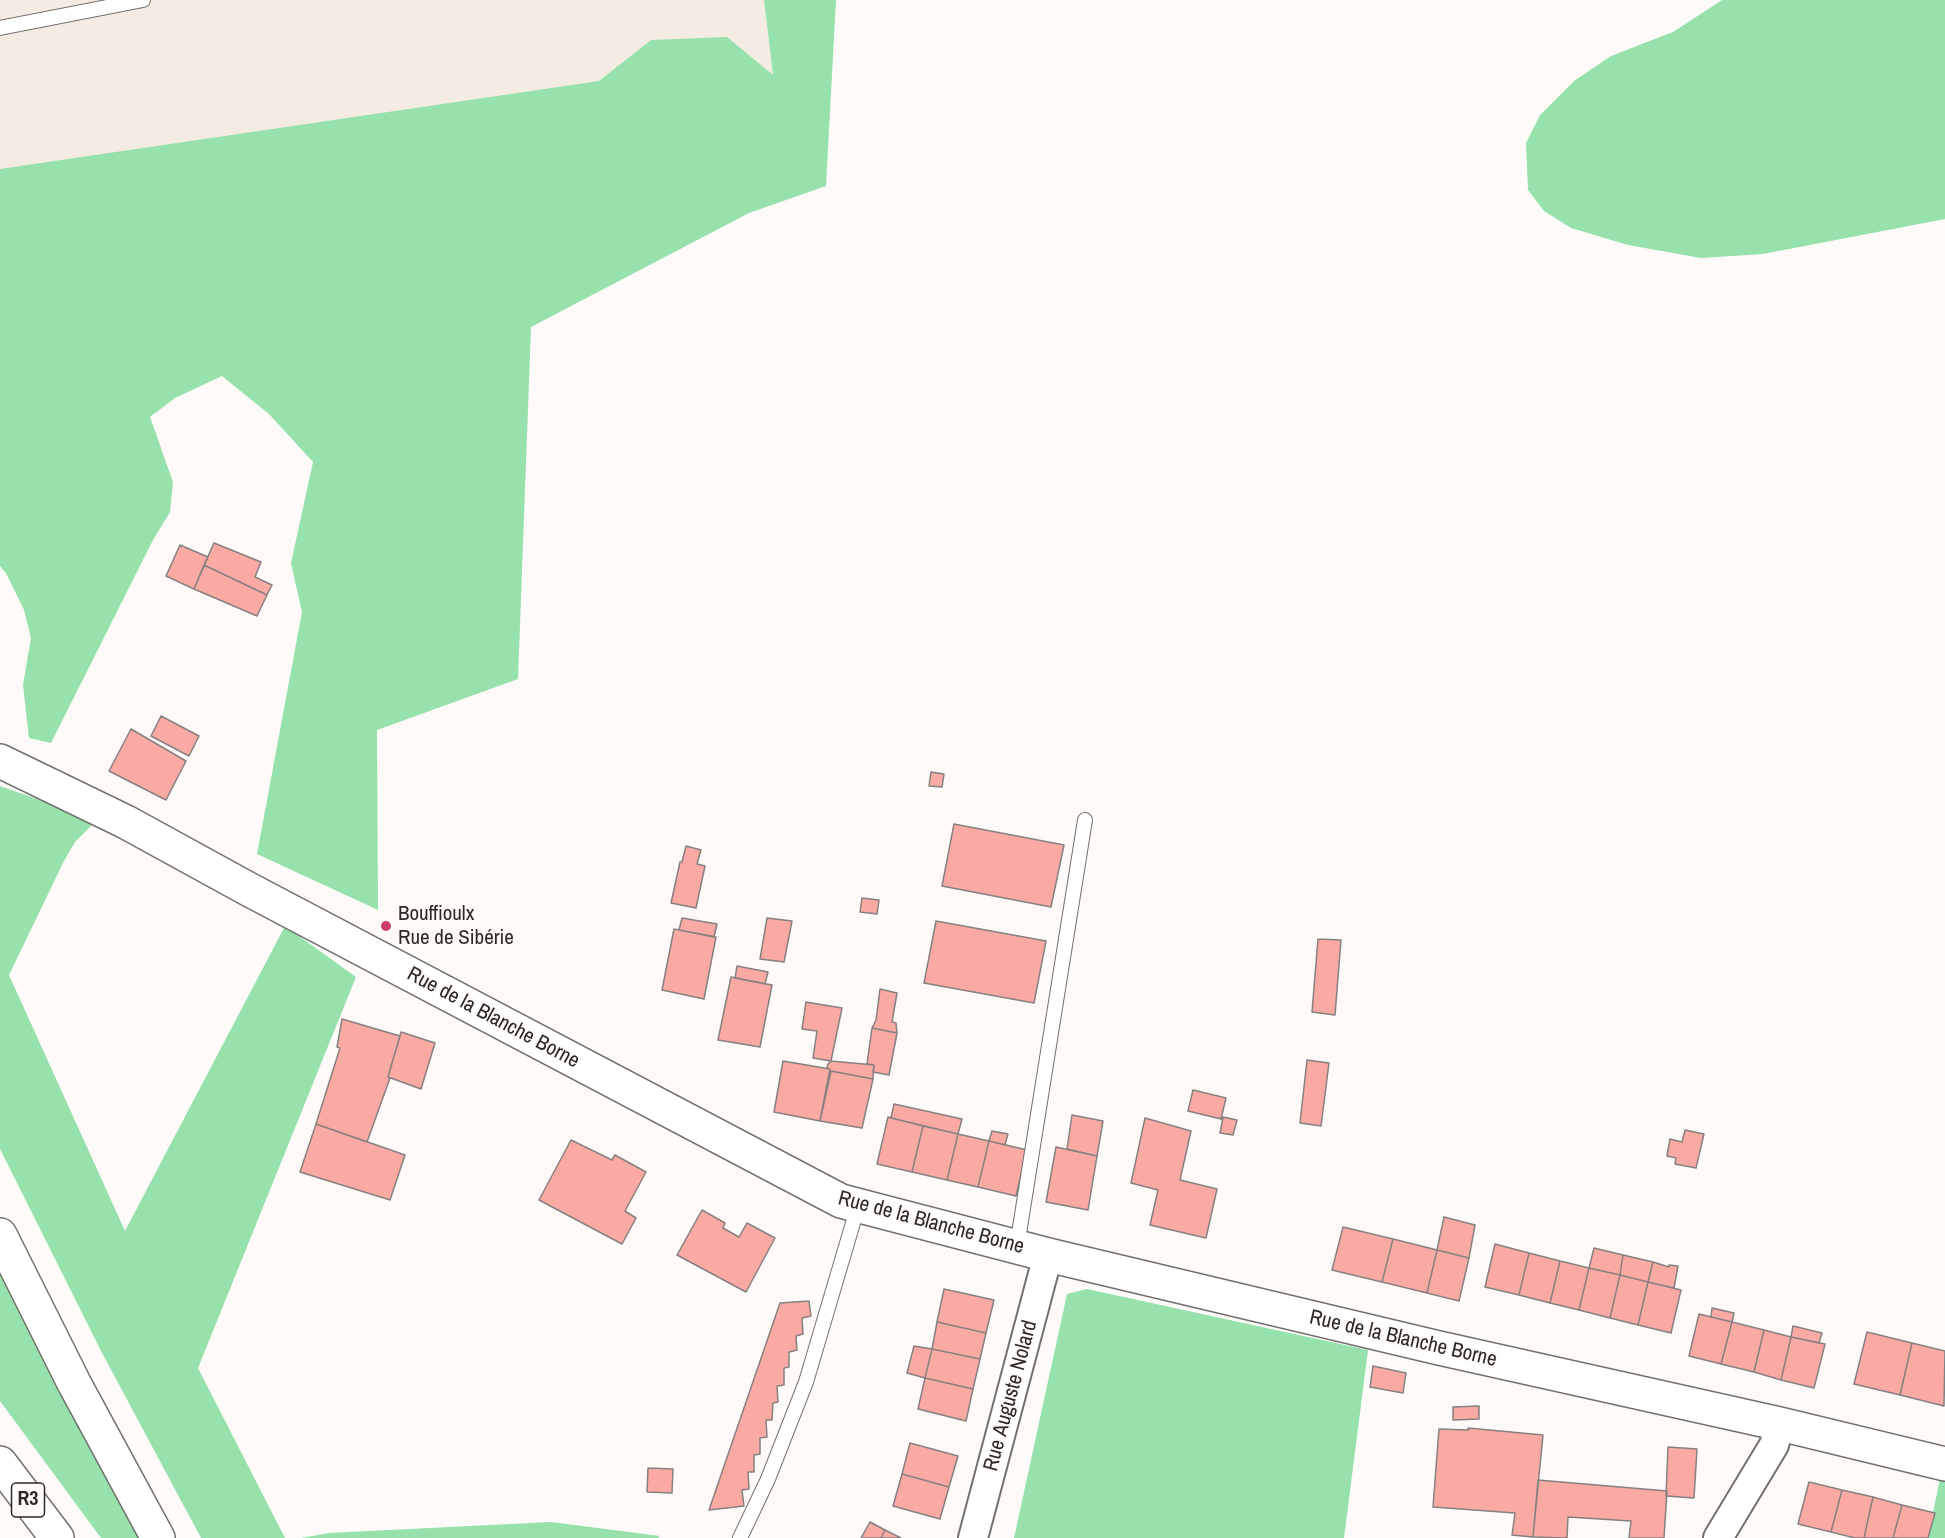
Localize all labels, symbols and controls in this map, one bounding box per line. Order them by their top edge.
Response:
place label: Bouffioulx Rue de Sibérie [398,901,514,951]
marker: Bouffioulx Rue de Sibérie [379,919,393,933]
street label: Rue de la Blanche Borne [403,962,583,1074]
street label: Rue de la Blanche Borne [835,1186,1027,1260]
street label: Rue de la Blanche Borne [1307,1305,1499,1373]
street label: Rue Auguste Nolard [979,1318,1043,1474]
road number: R3 [12,1483,44,1517]

